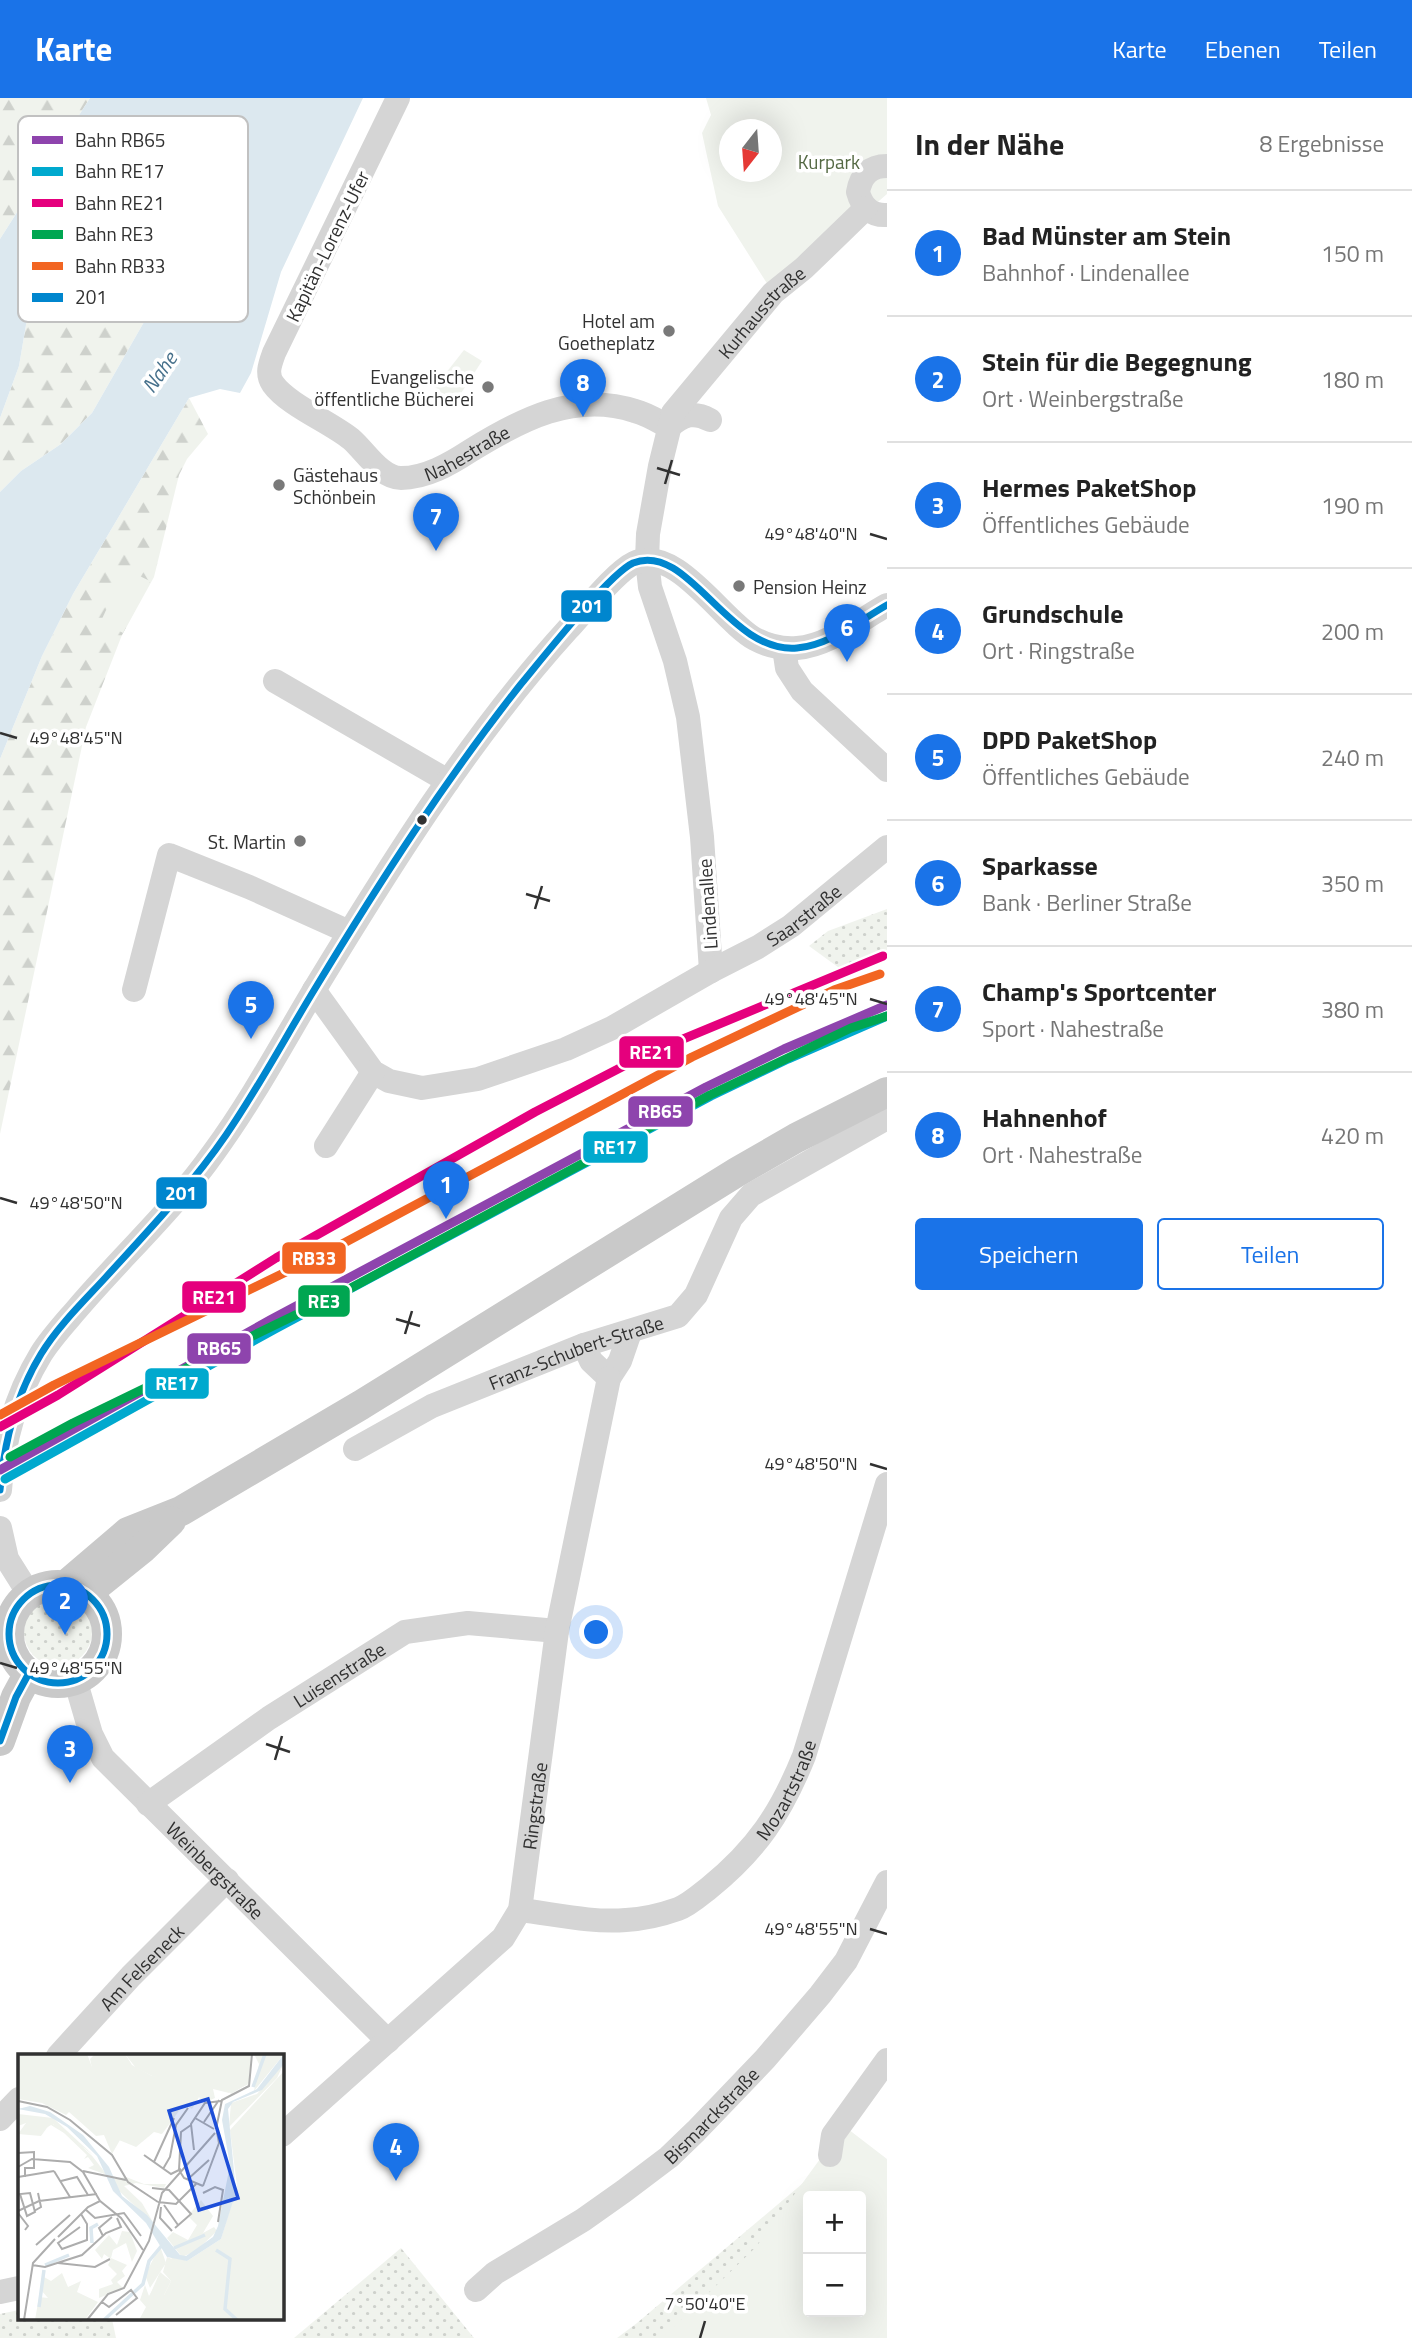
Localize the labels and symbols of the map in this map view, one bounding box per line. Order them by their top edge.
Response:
legend [18,116,248,322]
north arrow [719,119,782,182]
text: Bahn RB65 [75,125,166,154]
park label: Kurpark [798,147,860,176]
text: Bahn RE17 [75,156,164,185]
street label: Kapitän-Lorenz-Ufer [278,165,376,327]
text: Bahn RE21 [75,188,164,217]
text: Bahn RE3 [75,219,154,248]
text: Bahn RB33 [75,251,166,280]
street label: Kurhausstraße [710,258,811,364]
text: 201 [75,282,107,311]
place label: Hotel am Goetheplatz [558,306,655,357]
marker: Hotel am Goetheplatz [661,323,677,339]
water label: Nahe [133,344,185,399]
pin: 8 [560,359,606,417]
place label: Evangelische öffentliche Bücherei [314,362,474,413]
marker: Evangelische öffentliche Bücherei [480,379,496,395]
street label: Nahestraße [420,417,514,488]
place label: Gästehaus Schönbein [293,460,378,511]
marker: Gästehaus Schönbein [271,477,287,493]
pin: 7 [413,493,459,551]
text: 49°48'40"N [764,520,858,547]
place label: Pension Heinz [753,572,867,601]
marker: Pension Heinz [731,578,747,594]
line badge: 201 [560,589,613,623]
text: 201 [571,591,603,620]
pin: 6 [824,604,870,662]
text: 49°48'45"N [29,724,123,751]
unlabelled marker [415,813,429,827]
place label: St. Martin [208,827,286,856]
marker: St. Martin [292,833,308,849]
street label: Lindenallee [689,858,725,950]
street label: Saarstraße [760,876,847,953]
pin: 5 [228,981,274,1039]
text: 49°48'45"N [764,985,858,1012]
line badge: RE21 [618,1035,685,1069]
text: RE21 [629,1037,673,1066]
line badge: RB65 [627,1095,694,1128]
text: RB65 [638,1096,682,1125]
line badge: RE17 [582,1130,649,1164]
text: RE17 [593,1132,637,1161]
pin: 1 [423,1161,469,1219]
line badge: 201 [155,1176,208,1210]
text: 201 [165,1178,197,1207]
text: 49°48'50"N [29,1189,123,1216]
line badge: RB33 [281,1241,347,1275]
text: RB33 [292,1243,336,1272]
line badge: RE21 [181,1280,247,1314]
text: RE21 [192,1282,236,1311]
line badge: RE3 [297,1284,351,1318]
text: RE3 [308,1286,340,1315]
street label: Franz-Schubert-Straße [484,1307,667,1397]
line badge: RB65 [186,1332,252,1365]
text: RB65 [197,1333,241,1362]
line badge: RE17 [144,1367,210,1400]
text: RE17 [155,1368,199,1397]
text: 49°48'50"N [764,1450,858,1477]
pin: 2 [42,1577,88,1635]
your location [579,1615,613,1649]
street label: Luisenstraße [287,1634,391,1714]
text: 49°48'55"N [29,1654,123,1681]
pin: 3 [47,1725,93,1783]
street label: Mozartstraße [748,1736,823,1846]
street label: Ringstraße [514,1760,554,1851]
street label: Weinbergstraße [160,1814,272,1925]
text: 49°48'55"N [764,1915,858,1942]
street label: Am Felseneck [92,1917,190,2017]
inset map [18,2054,284,2320]
street label: Bismarckstraße [656,2060,765,2170]
pin: 4 [373,2123,419,2181]
text: 7°50'40"E [665,2290,745,2317]

